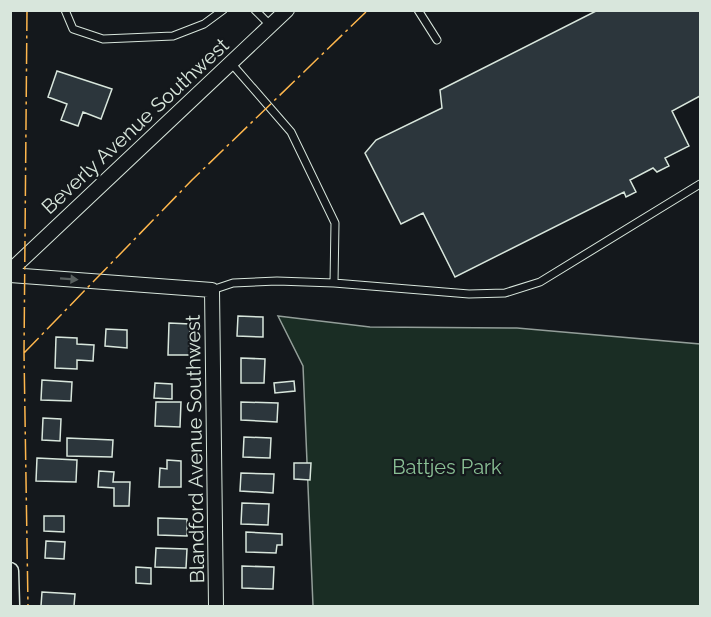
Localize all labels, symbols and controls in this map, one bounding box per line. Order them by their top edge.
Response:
street label: Beverly Avenue Southwest [36,33,234,219]
one-way arrow [59,275,78,284]
street label: Blandford Avenue Southwest [181,314,209,584]
park label: Battjes Park [392,455,502,479]

